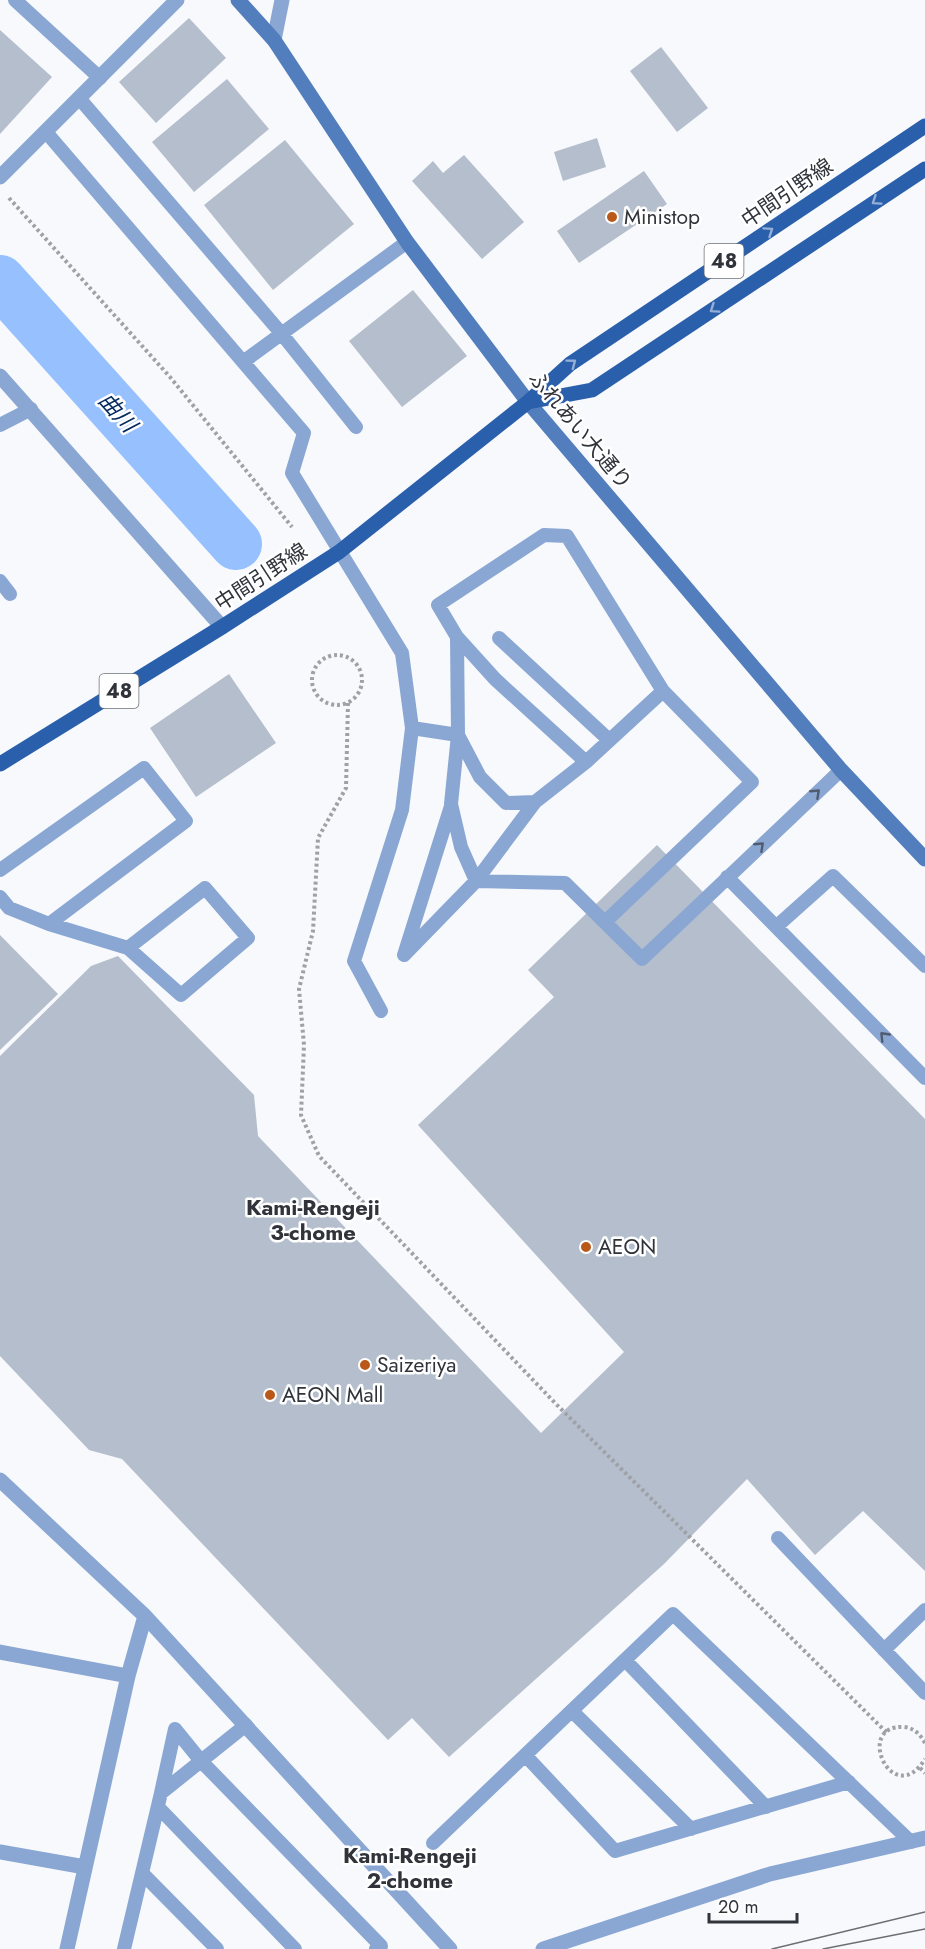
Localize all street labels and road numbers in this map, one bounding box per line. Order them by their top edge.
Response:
street label: 中間引野線 [735,151,839,235]
road number: 48 [704,244,744,278]
street label: ふれあい大通り [521,364,639,496]
street label: 中間引野線 [209,536,313,618]
road number: 48 [100,674,138,708]

